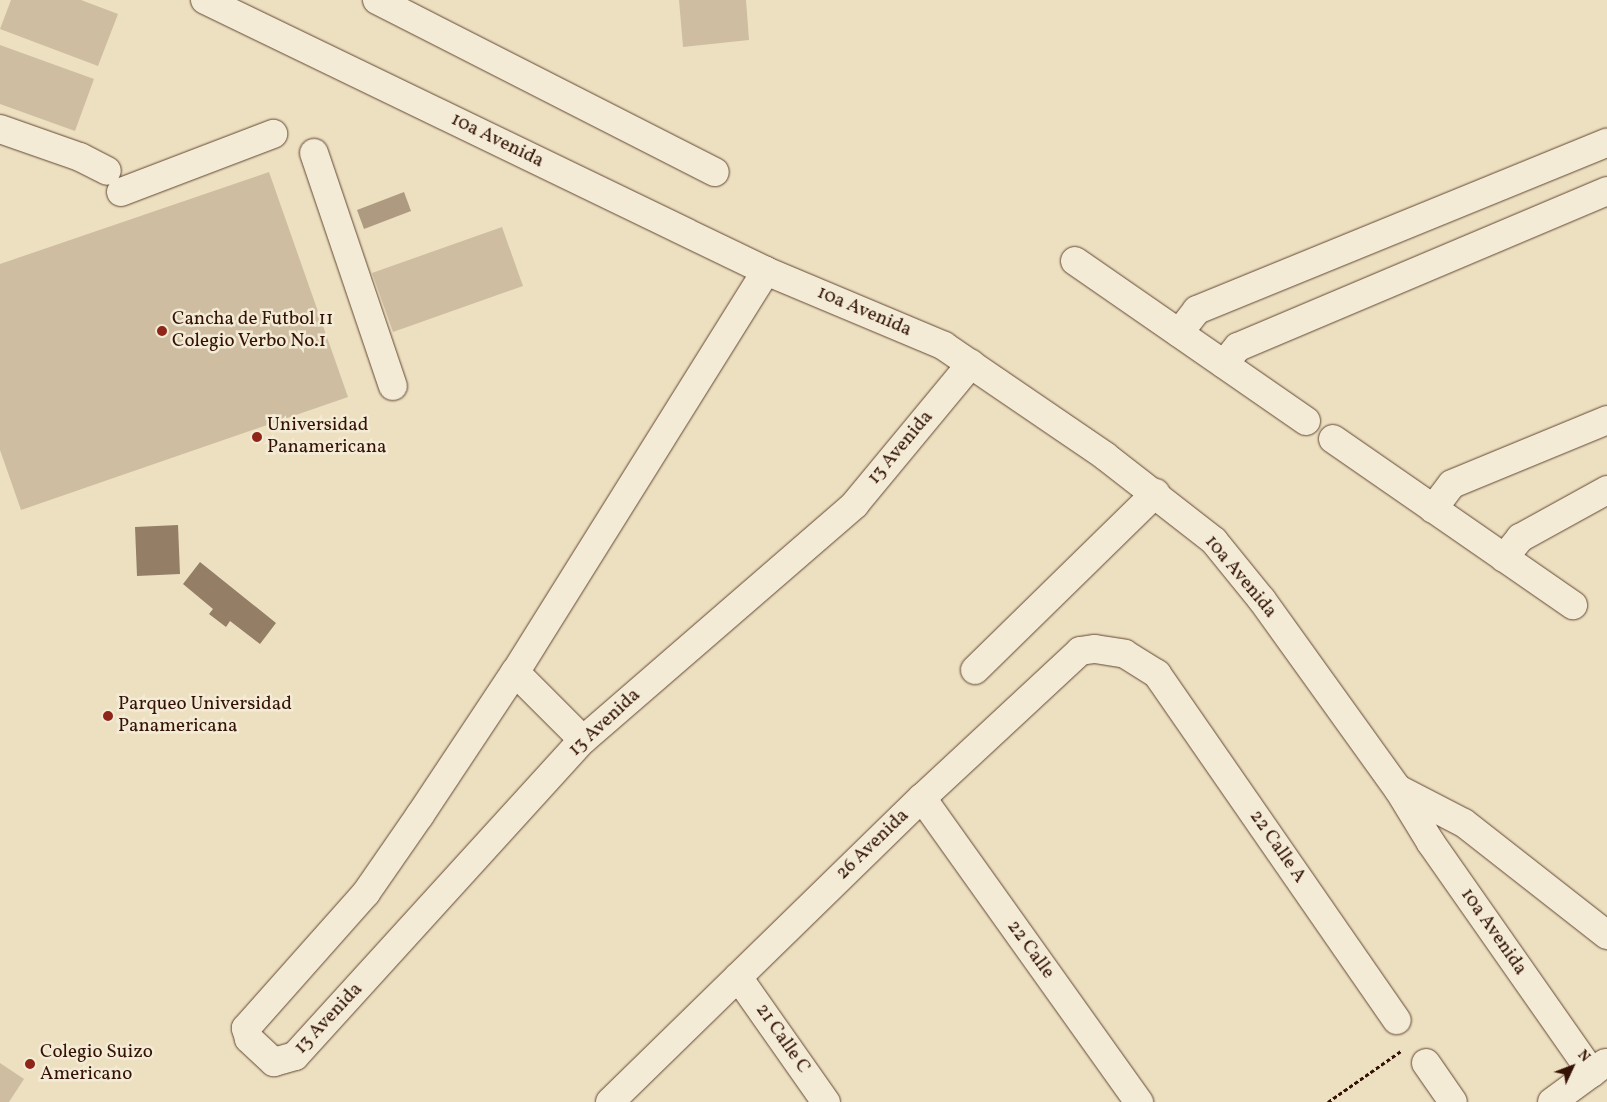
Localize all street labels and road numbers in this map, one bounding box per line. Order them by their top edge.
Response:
street label: 10a Avenida [447,109,547,173]
street label: 10a Avenida [813,282,915,342]
street label: 13 Avenida [864,406,938,490]
street label: 10a Avenida [1199,531,1281,623]
street label: 13 Avenida [565,684,645,762]
street label: 26 Avenida [832,805,914,885]
street label: 22 Calle A [1244,806,1310,888]
street label: 10a Avenida [1455,884,1531,980]
street label: 22 Calle [1001,916,1059,984]
street label: 13 Avenida [290,979,368,1059]
street label: 21 Calle C [750,1000,814,1078]

